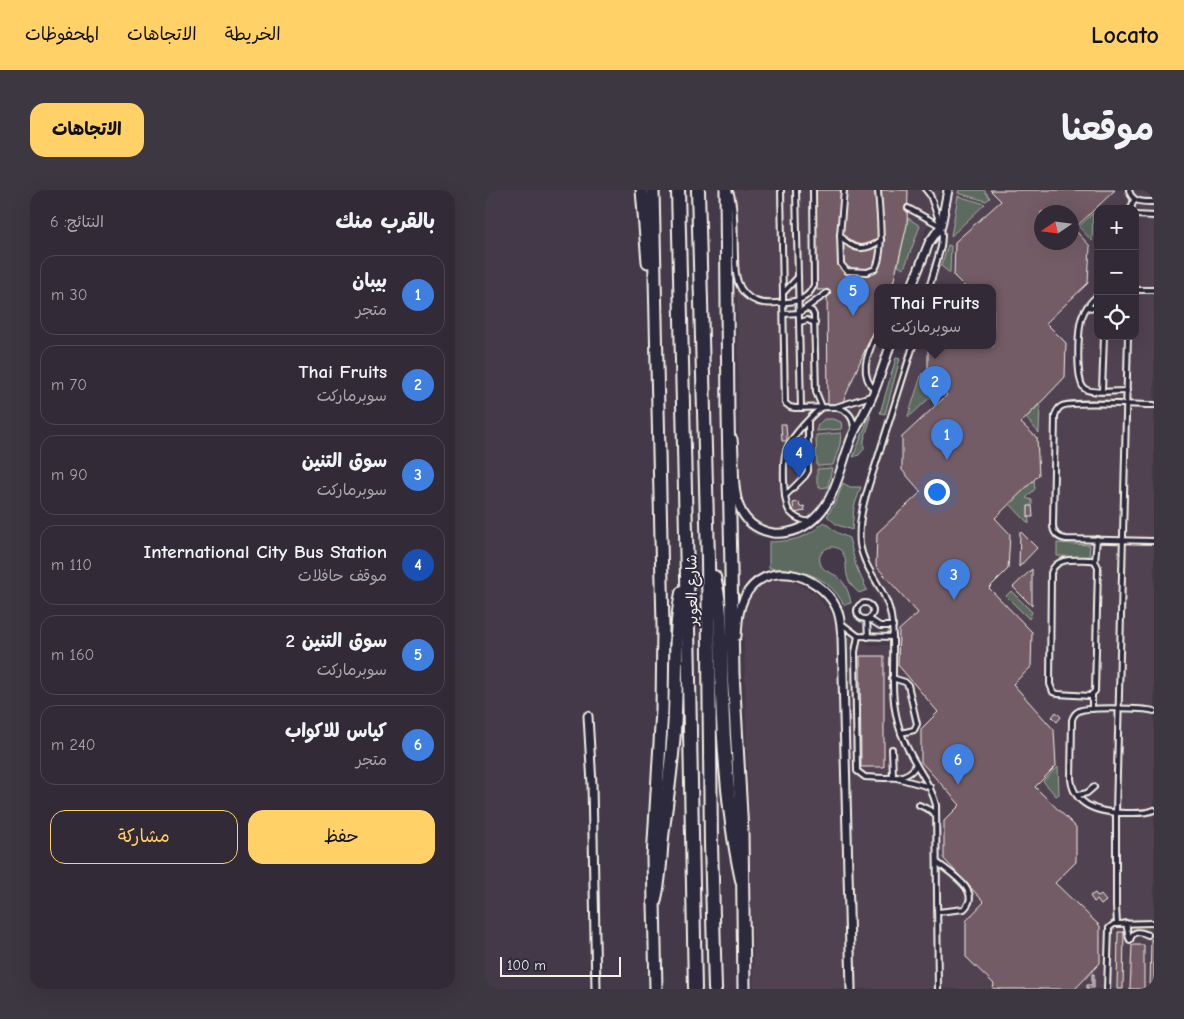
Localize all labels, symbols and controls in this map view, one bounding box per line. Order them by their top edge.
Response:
text: Locato [1091,21,1159,49]
text: المحفوظات [25,24,99,45]
text: الاتجاهات [127,24,197,45]
text: الخريطة [225,24,281,45]
button: الاتجاهات [30,103,144,157]
text: موقعنا [1061,108,1154,149]
north arrow [1034,205,1079,250]
map controls [1094,205,1139,340]
button: + [1094,205,1139,250]
text: بالقرب منك [335,209,435,233]
text: النتائج: 6 [50,213,104,231]
button: − [1094,250,1139,295]
text: بيبان [352,270,387,292]
pin: 5 [837,275,869,316]
popup [874,284,996,349]
text: 30 m [51,286,87,304]
text: 1 [415,286,421,304]
text: Thai Fruits [891,292,979,314]
button: locate [1094,295,1139,340]
text: متجر [356,301,387,319]
text: سوبرماركت [891,318,961,336]
text: Thai Fruits [299,361,387,383]
pin: 2 [919,366,951,407]
text: 70 m [51,376,87,394]
text: 2 [414,376,422,394]
text: سوبرماركت [317,387,387,405]
pin: 1 [931,419,963,460]
pin: 4 [783,437,815,478]
text: سوق التنين [302,450,387,472]
text: 90 m [51,466,88,484]
text: 3 [414,466,422,484]
your location [924,479,950,505]
text: سوبرماركت [317,481,387,499]
text: International City Bus Station [144,541,387,563]
street label: شارع العوير [682,554,703,628]
text: 110 m [51,556,92,574]
text: 4 [414,556,422,574]
pin: 3 [938,559,970,600]
text: موقف حافلات [298,567,387,585]
text: سوق التنين 2 [286,630,387,652]
text: 160 m [51,646,94,664]
text: 5 [414,646,422,664]
text: سوبرماركت [317,661,387,679]
text: كياس للاكواب [285,720,387,742]
text: 240 m [51,736,95,754]
text: 6 [414,736,422,754]
pin: 6 [942,744,974,785]
text: متجر [356,751,387,769]
button: مشاركة [50,810,238,864]
button: حفظ [248,810,435,864]
scale bar [500,954,621,977]
text: 100 m [507,957,546,974]

